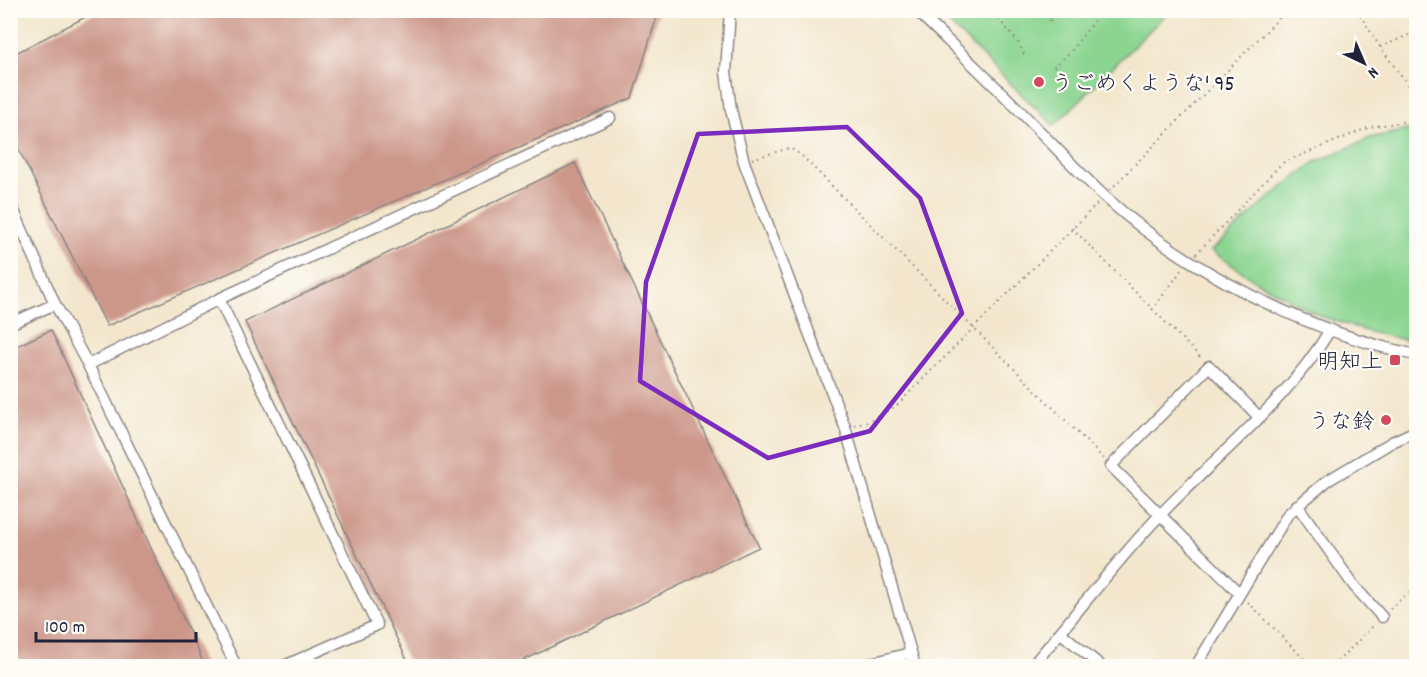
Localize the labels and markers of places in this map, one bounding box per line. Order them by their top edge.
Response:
place label: うごめくような' 95 [1051,70,1235,101]
marker: うごめくような' 95 [1032,75,1046,89]
place label: 明知上 [1317,348,1383,379]
marker: 明知上 [1388,353,1402,367]
place label: うな鈴 [1308,408,1374,439]
marker: うな鈴 [1379,413,1393,427]

